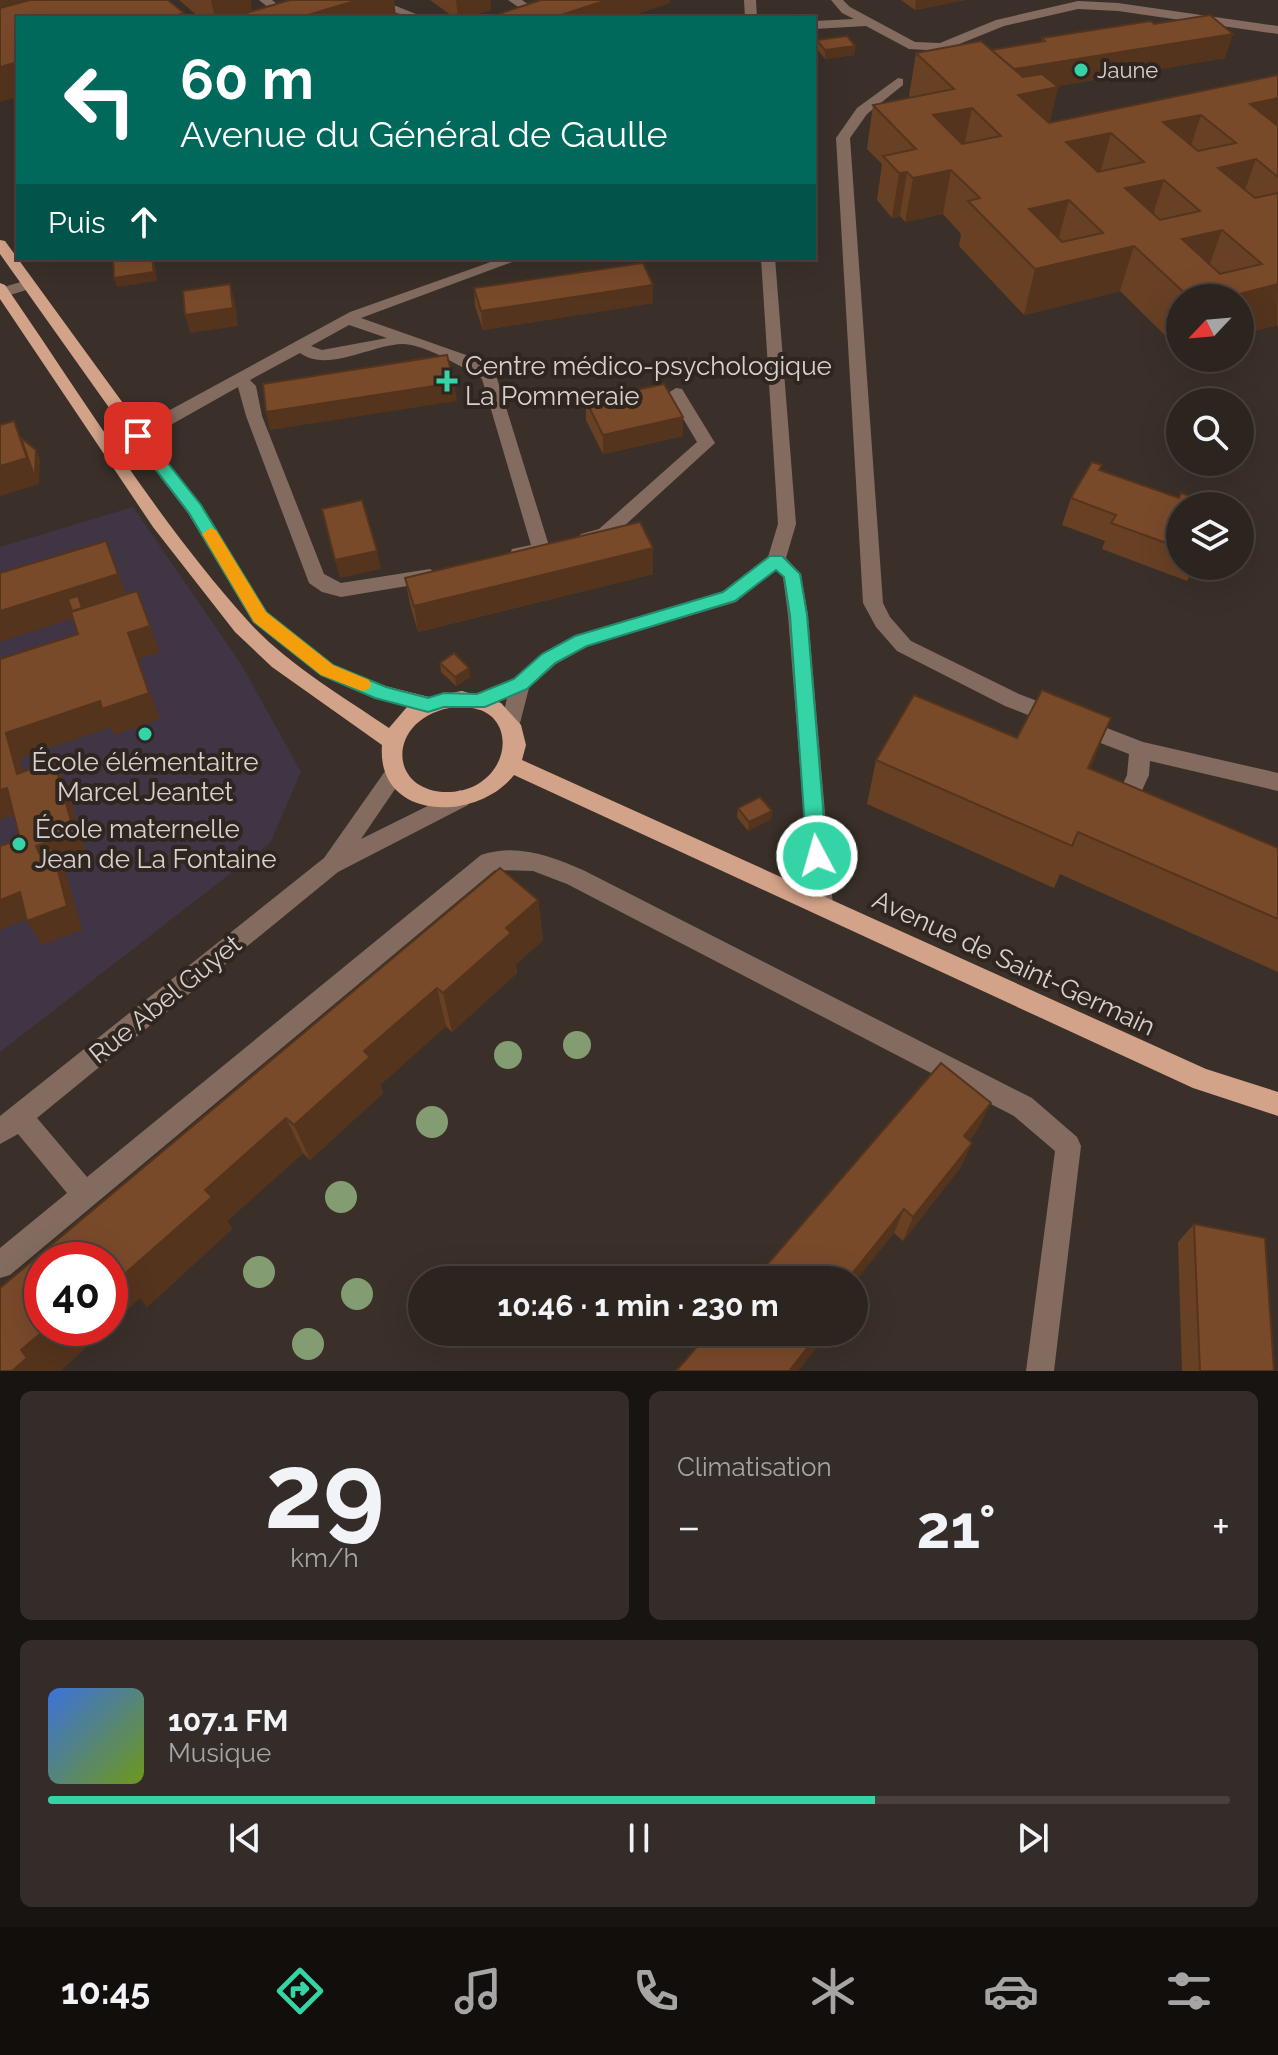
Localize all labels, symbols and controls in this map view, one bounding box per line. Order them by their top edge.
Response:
text: 60 m [180,46,314,112]
icon: left [48,48,152,152]
place label: Jaune [1097,57,1158,83]
marker: Jaune [1072,61,1090,79]
text: Avenue du Général de Gaulle [180,113,668,155]
icon: ahead [122,200,166,244]
text: Puis [48,205,106,240]
north arrow [1166,284,1254,372]
map controls [1166,284,1254,580]
place label: Centre médico-psychologique La Pommeraie [465,351,832,411]
marker: Centre médico-psychologique La Pommeraie [436,370,458,392]
button: search [1166,388,1254,476]
pin [104,402,172,470]
icon: arrive [116,414,160,458]
button: layers [1166,492,1254,580]
marker: École élémentaitre Marcel Jeantet [136,725,154,743]
place label: École élémentaitre Marcel Jeantet [31,747,259,807]
place label: École maternelle Jean de La Fontaine [35,814,276,874]
position arrow [775,814,859,898]
marker: École maternelle Jean de La Fontaine [10,835,28,853]
street label: Avenue de Saint-Germain [868,884,1160,1042]
street label: Rue Abel Guyet [83,928,247,1069]
speed limit sign: 40 [24,1242,128,1346]
text: 10:46 · 1 min · 230 m [497,1288,779,1323]
text: 29 [265,1430,384,1552]
text: Climatisation [677,1452,832,1482]
text: 21° [917,1492,996,1562]
text: − [677,1501,701,1552]
text: + [1212,1501,1230,1552]
text: km/h [290,1543,359,1573]
text: 107.1 FM [168,1703,288,1738]
text: Musique [168,1738,271,1768]
icon: previous [223,1816,267,1860]
icon: pause [617,1816,661,1860]
icon: next [1011,1816,1055,1860]
icon: directions [272,1963,328,2019]
icon: music [450,1963,506,2019]
icon: phone [628,1963,684,2019]
icon: climate [805,1963,861,2019]
icon: car [983,1963,1039,2019]
icon: filters [1161,1963,1217,2019]
text: 10:45 [61,1970,150,2012]

